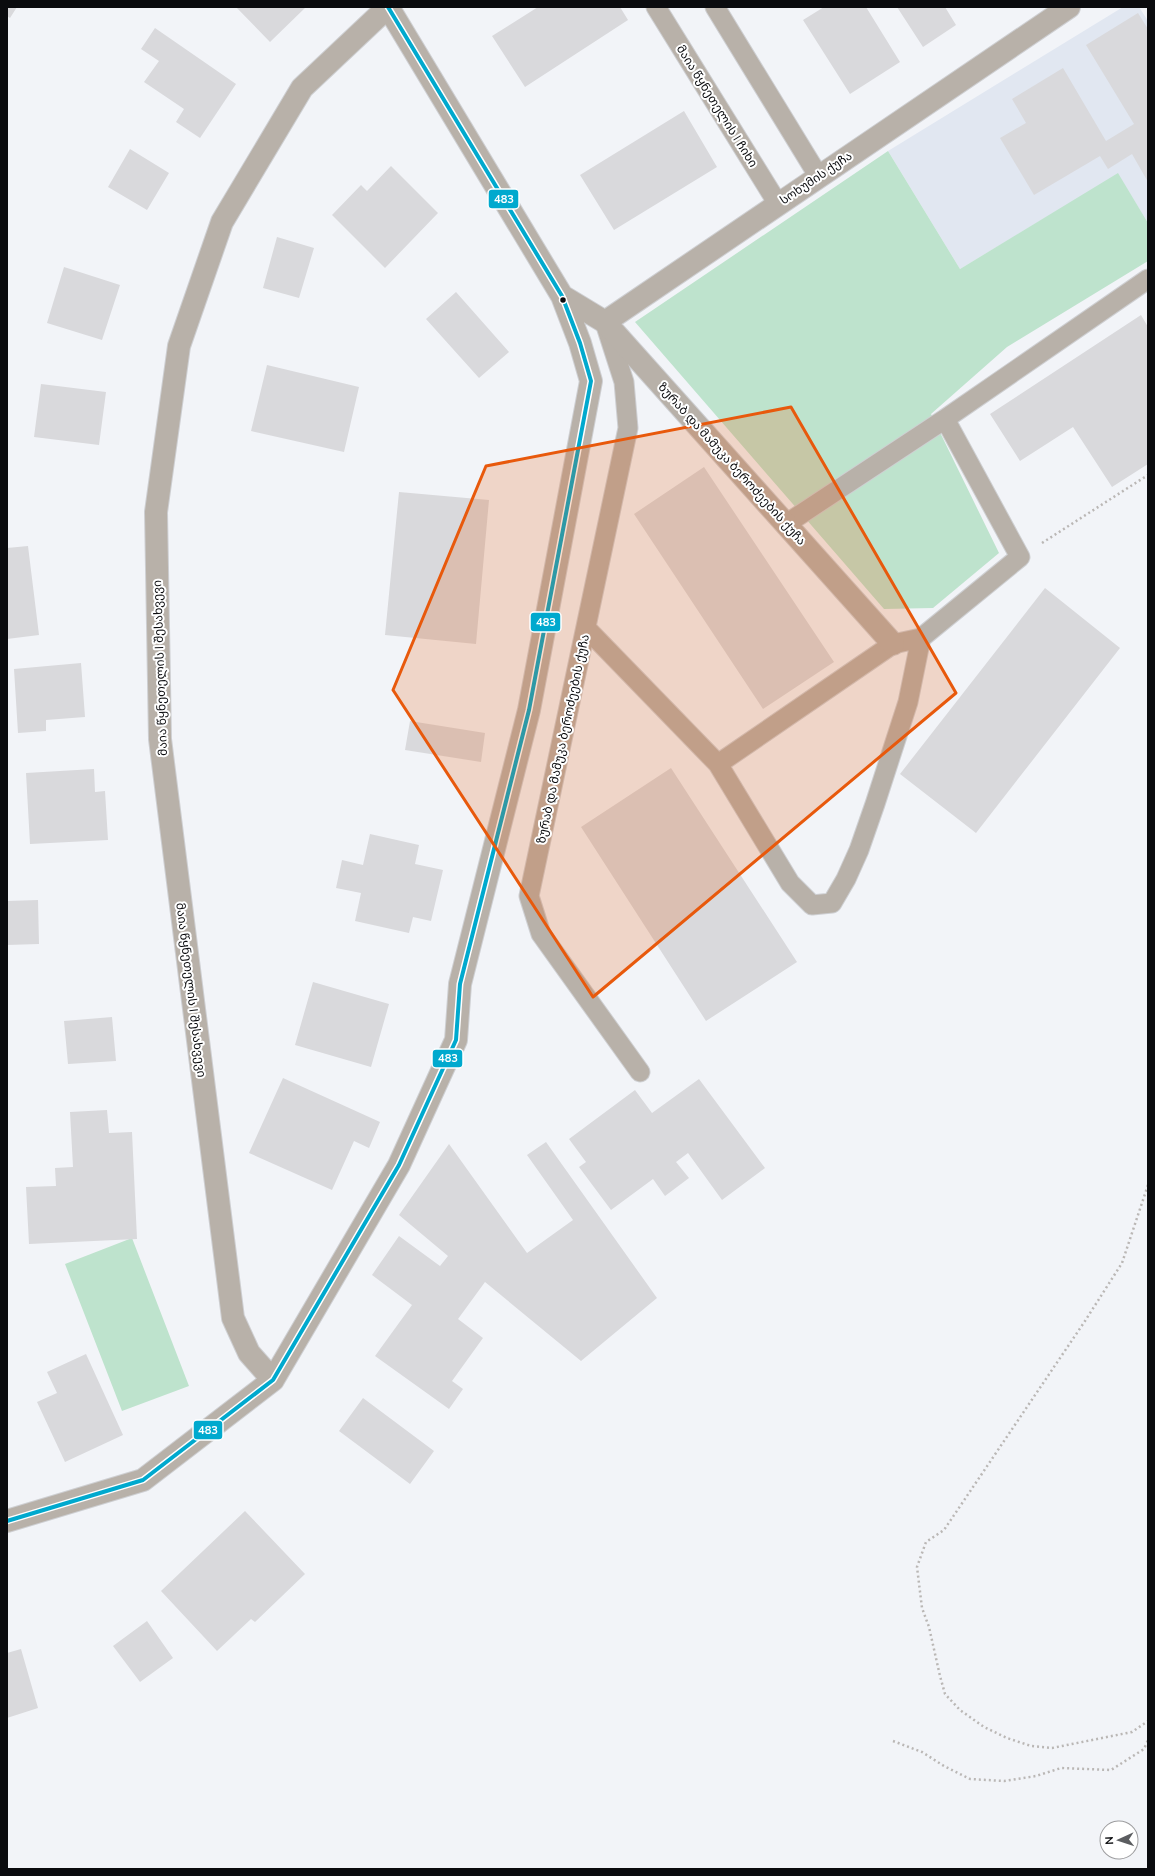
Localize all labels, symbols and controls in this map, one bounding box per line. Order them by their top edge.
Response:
street label: მაია წყნეთელის I ჩიხი [673,42,761,170]
street label: სოხუმის ქუჩა [777,148,855,207]
line badge: 483 [488,189,519,209]
text: 483 [494,192,514,206]
unlabelled marker [558,295,568,305]
street label: ზურაბ და მამუკა ბეროძეების ქუჩა [655,379,809,549]
street label: მაია წყნეთელის I შესახვევი [149,580,171,756]
line badge: 483 [530,612,561,632]
text: 483 [536,615,556,629]
street label: ზურაბ და მამუკა ბეროძეების ქუჩა [533,633,593,845]
street label: მაია წყნეთელის I შესახვევი [172,902,210,1078]
line badge: 483 [432,1049,463,1068]
text: 483 [438,1051,458,1065]
line badge: 483 [193,1420,223,1440]
text: 483 [198,1423,218,1437]
north arrow [1099,1820,1139,1860]
text: N [1102,1836,1116,1845]

